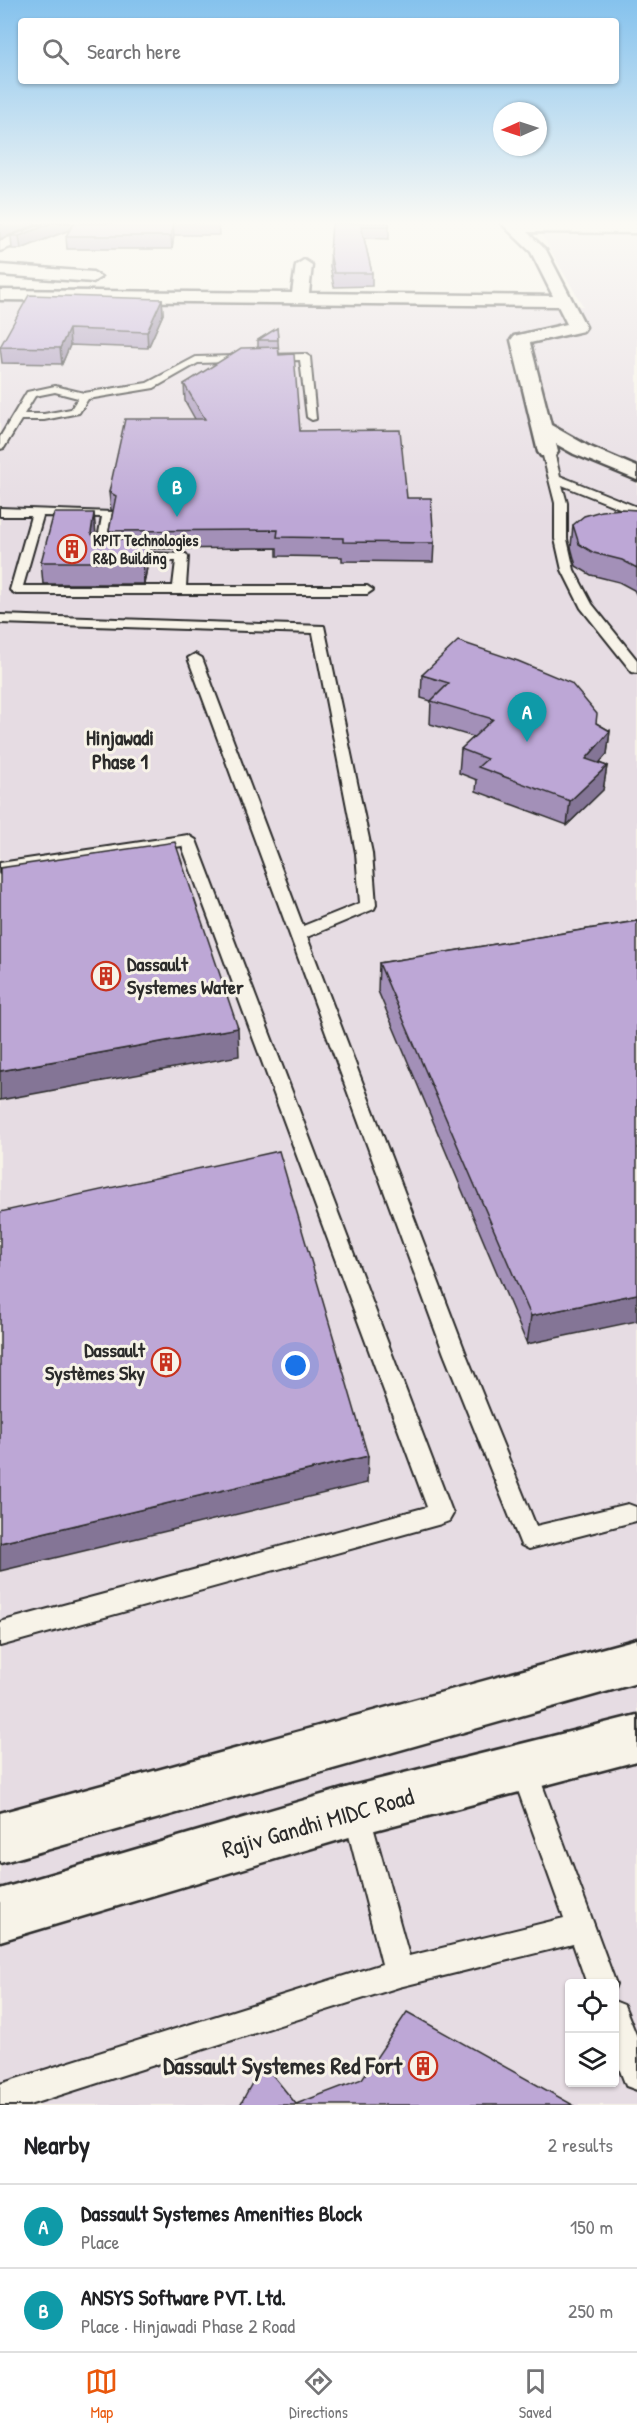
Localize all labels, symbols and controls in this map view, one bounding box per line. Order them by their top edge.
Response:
search box [18,18,619,84]
icon: search [39,35,72,68]
text: Search here [87,36,181,66]
north arrow [493,102,547,156]
pin: B [158,468,196,517]
place label: KPIT Technologies R&D Building [93,529,199,570]
building icon: KPIT Technologies R&D Building [56,533,88,565]
pin: A [508,692,546,742]
district label: Hinjawadi Phase 1 [86,723,154,776]
place label: Dassault Systemes Water [127,950,244,1001]
building icon: Dassault Systemes Water [90,960,122,992]
place label: Dassault Systèmes Sky [45,1336,146,1387]
building icon: Dassault Systèmes Sky [150,1346,182,1378]
your location [281,1351,310,1380]
street label: Rajiv Gandhi MIDC Road [218,1779,417,1865]
map controls [565,1979,619,2087]
button: locate [565,1979,619,2033]
button: layers [565,2033,619,2087]
place label: Dassault Systemes Red Fort [163,2049,403,2082]
building icon: Dassault Systemes Red Fort [407,2050,439,2082]
text: Nearby [24,2127,90,2162]
text: 2 results [548,2131,613,2158]
text: Dassault Systemes Amenities Block [81,2198,362,2228]
text: A [39,2213,48,2240]
text: 150 m [570,2213,613,2240]
text: Place [81,2228,120,2255]
text: ANSYS Software PVT. Ltd. [81,2282,286,2312]
text: B [38,2297,49,2324]
text: 250 m [568,2297,613,2324]
text: Place · Hinjawadi Phase 2 Road [81,2312,295,2339]
tab: Map [85,2365,118,2423]
tab: Directions [289,2365,348,2423]
tab: Saved [519,2365,552,2423]

